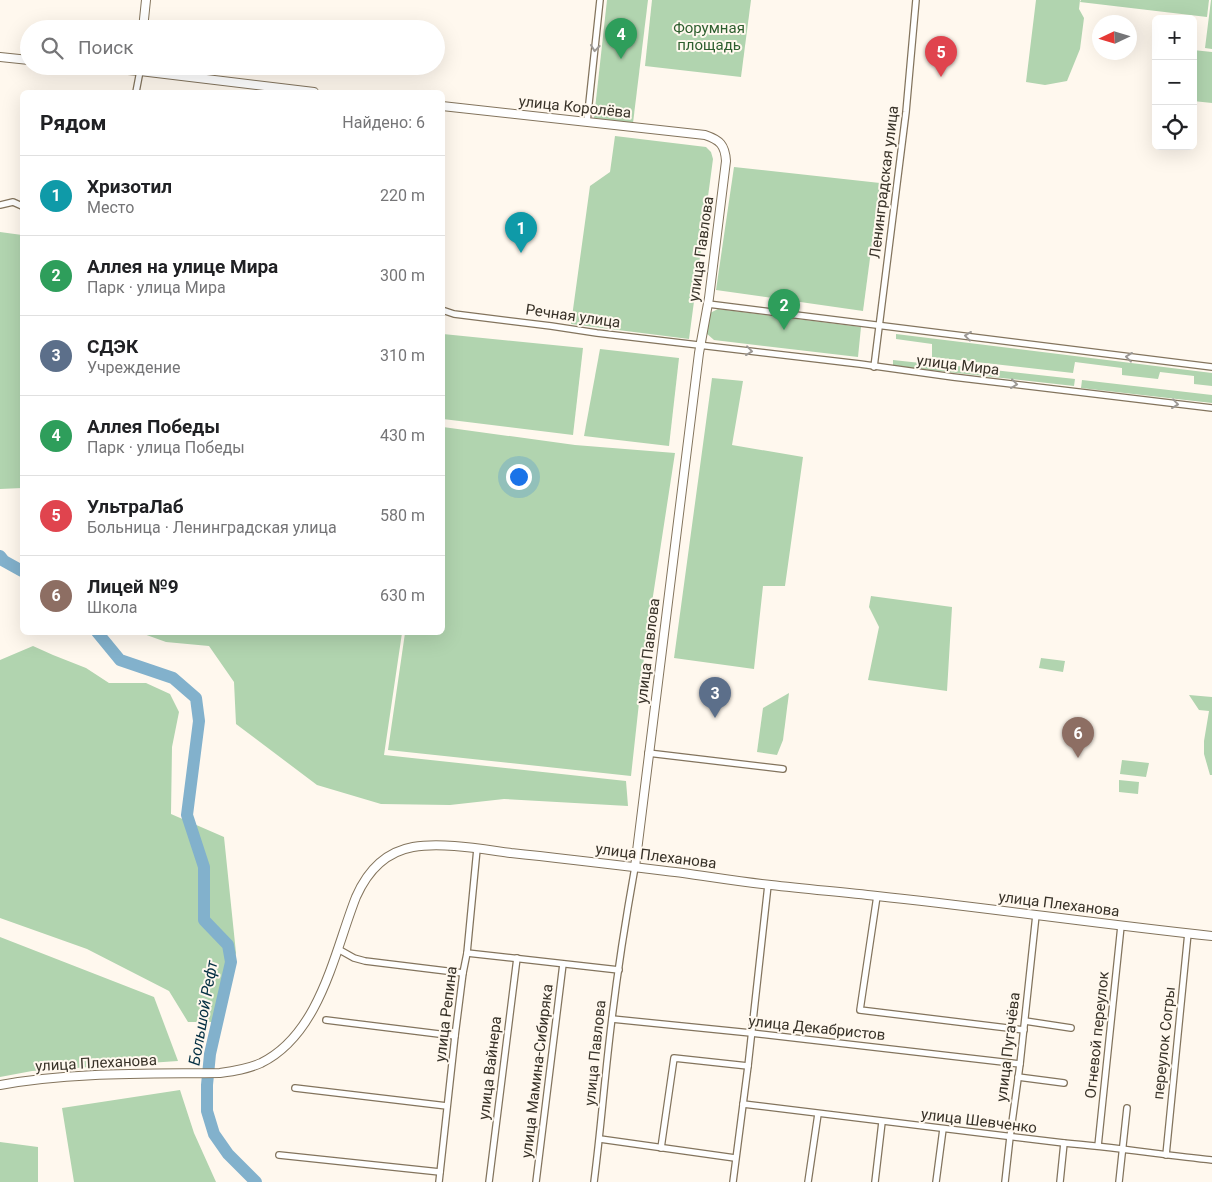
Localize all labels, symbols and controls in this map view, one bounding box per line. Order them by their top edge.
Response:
north arrow [1092,15,1137,60]
map controls [1152,15,1197,150]
button: + [1152,15,1197,60]
pin: 4 [605,18,637,59]
park label: Форумная площадь [673,19,745,54]
search box [20,20,445,75]
icon: search [38,34,66,62]
text: Поиск [78,36,134,59]
pin: 5 [925,36,957,77]
one-way arrow [590,45,601,53]
button: − [1152,60,1197,105]
street label: улица Королёва [518,92,632,122]
street label: Ленинградская улица [866,105,902,259]
button: locate [1152,105,1197,150]
text: Рядом [40,111,106,135]
text: Найдено: 6 [342,113,425,132]
text: Хризотил [87,175,172,198]
text: 1 [51,186,61,205]
text: 220 m [380,186,425,205]
street label: улица Павлова [685,195,717,303]
text: Место [87,198,134,217]
pin: 1 [505,212,537,253]
text: Аллея на улице Мира [87,255,278,278]
text: 2 [51,266,61,285]
text: 300 m [380,266,425,285]
text: Парк · улица Мира [87,278,226,297]
pin: 2 [768,289,800,330]
street label: Речная улица [525,300,621,332]
one-way arrow [963,331,971,342]
text: СДЭК [87,335,138,358]
one-way arrow [745,345,753,356]
text: 3 [51,346,61,365]
text: 310 m [380,346,425,365]
street label: улица Мира [916,351,1000,379]
one-way arrow [1125,352,1133,363]
text: Учреждение [87,358,180,377]
one-way arrow [1010,378,1018,389]
one-way arrow [1172,398,1180,409]
text: Аллея Победы [87,415,220,438]
text: 4 [51,426,61,445]
text: 430 m [380,426,425,445]
text: Парк · улица Победы [87,438,245,457]
your location [506,464,532,490]
text: УльтраЛаб [87,495,184,518]
text: 5 [51,506,61,525]
text: 580 m [380,506,425,525]
text: Больница · Ленинградская улица [87,518,337,537]
text: Лицей №9 [87,575,179,598]
text: 6 [51,586,61,605]
text: 630 m [380,586,425,605]
street label: улица Павлова [633,597,663,705]
text: Школа [87,598,138,617]
pin: 3 [699,677,731,718]
pin: 6 [1062,717,1094,758]
street label: улица Плеханова [594,840,718,872]
street label: улица Плеханова [997,888,1121,920]
water label: Большой Рефт [184,958,222,1067]
street label: улица Репина [431,965,461,1063]
street label: Огневой переулок [1081,971,1113,1099]
street label: улица Мамина-Сибиряка [517,983,557,1159]
street label: переулок Согры [1149,986,1179,1100]
street label: улица Пугачёва [992,991,1024,1103]
street label: улица Павлова [580,999,610,1107]
street label: улица Декабристов [748,1012,886,1044]
street label: улица Вайнера [475,1015,505,1121]
street label: улица Плеханова [35,1051,157,1075]
street label: улица Шевченко [920,1105,1038,1137]

